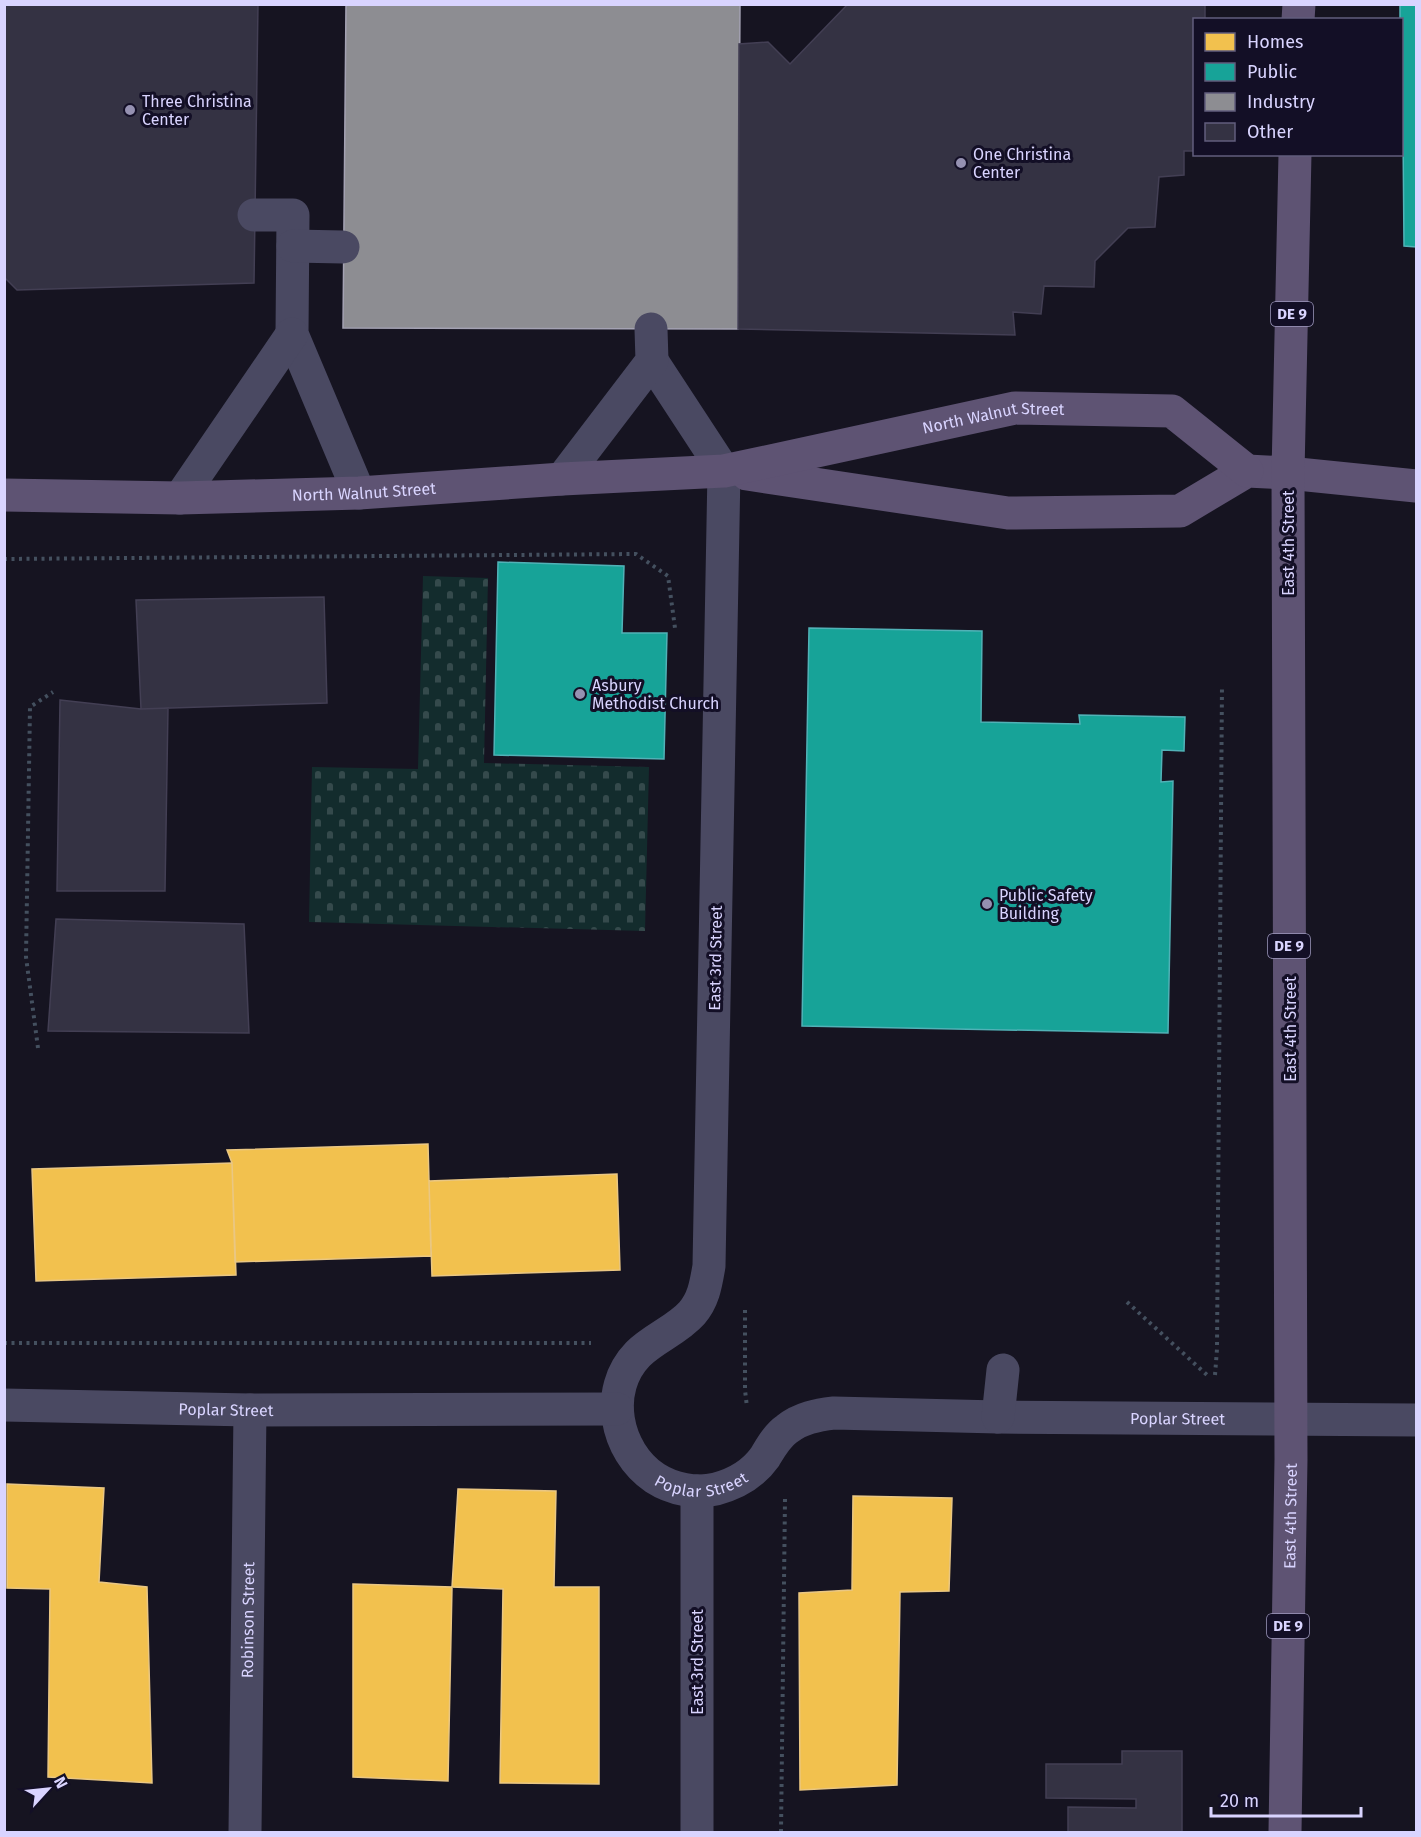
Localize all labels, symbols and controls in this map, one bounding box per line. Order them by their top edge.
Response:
legend [1193,18,1403,156]
text: Homes [1247,31,1303,53]
text: Public [1247,61,1297,83]
text: Industry [1247,91,1315,113]
place label: Three Christina Center [142,92,252,129]
marker: Three Christina Center [123,103,137,117]
text: Other [1247,121,1293,143]
place label: One Christina Center [973,145,1071,182]
marker: One Christina Center [954,156,968,170]
road number: DE 9 [1271,302,1313,326]
street label: North Walnut Street [921,399,1065,438]
street label: North Walnut Street [292,479,437,505]
street label: East 4th Street [1279,490,1298,596]
place label: Asbury Methodist Church [592,676,719,713]
marker: Asbury Methodist Church [573,687,587,701]
place label: Public Safety Building [999,886,1093,923]
marker: Public Safety Building [980,897,994,911]
street label: East 3rd Street [705,905,726,1011]
road number: DE 9 [1268,934,1310,958]
street label: East 4th Street [1281,976,1300,1082]
street label: Poplar Street [178,1400,274,1420]
street label: Poplar Street [1130,1409,1225,1429]
street label: East 4th Street [1280,1463,1301,1569]
street label: Poplar Street [651,1468,752,1501]
street label: Robinson Street [238,1562,258,1678]
street label: East 3rd Street [688,1609,707,1715]
road number: DE 9 [1267,1614,1309,1638]
north arrow [18,1759,78,1819]
text: N [50,1773,72,1791]
scale bar [1211,1780,1361,1818]
text: 20 m [1220,1790,1259,1812]

